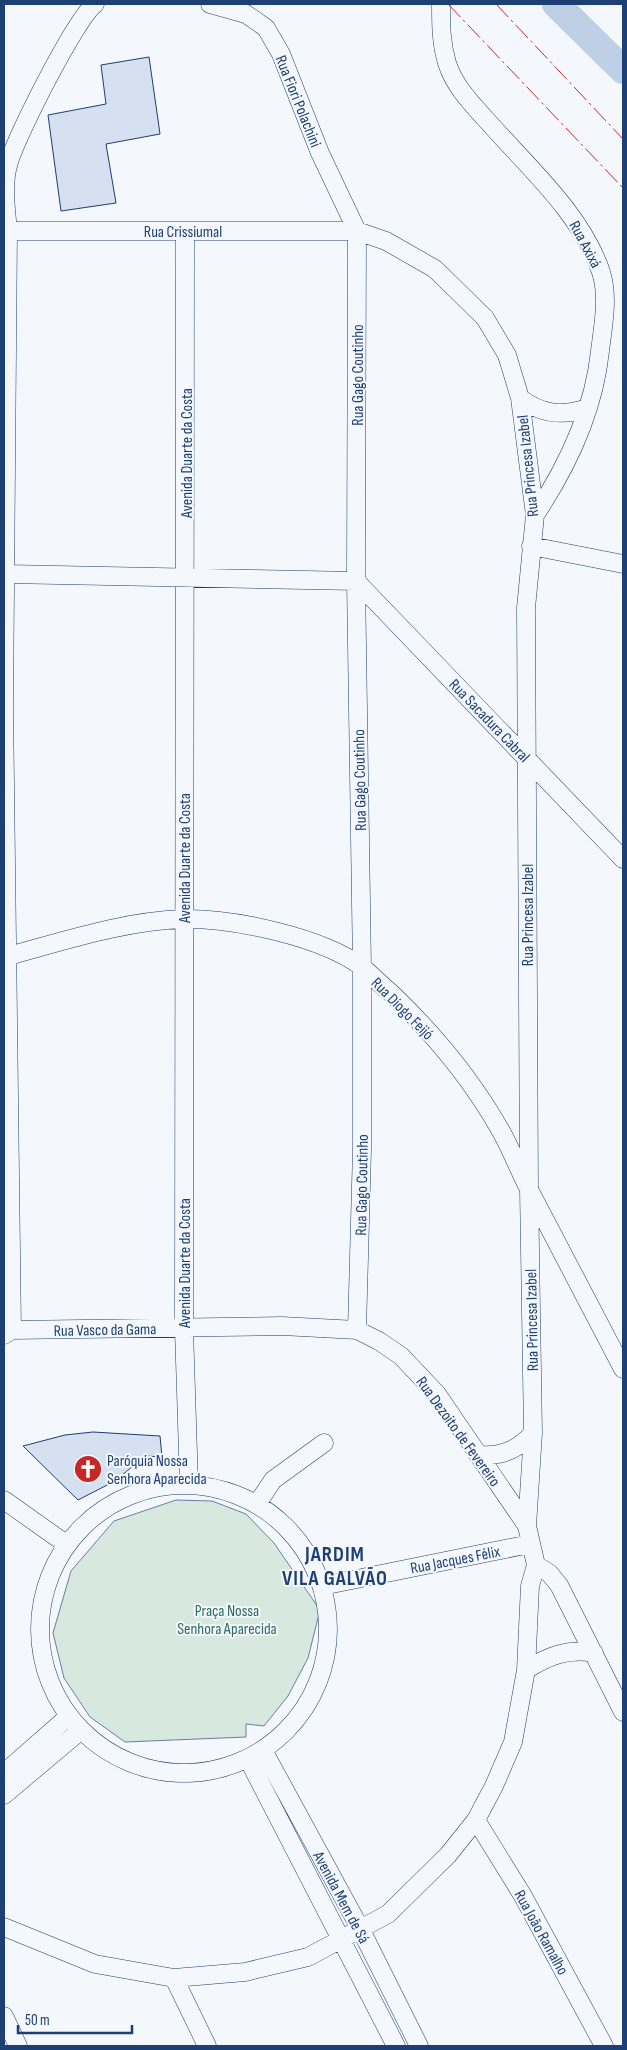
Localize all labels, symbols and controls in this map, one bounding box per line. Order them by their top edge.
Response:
street label: Rua Fiori Polachini [271,53,325,150]
street label: Rua Axixá [564,218,605,272]
street label: Rua Crissiumal [144,223,222,242]
street label: Rua Gago Coutinho [349,324,368,426]
street label: Avenida Duarte da Costa [178,388,197,519]
street label: Rua Princesa Izabel [514,414,543,518]
street label: Rua Sacadura Cabral [444,675,533,767]
street label: Rua Gago Coutinho [350,729,371,831]
street label: Avenida Duarte da Costa [176,793,195,924]
street label: Rua Princesa Izabel [519,864,538,966]
street label: Rua Diogo Feijó [367,974,437,1044]
street label: Rua Gago Coutinho [352,1134,373,1236]
street label: Avenida Duarte da Costa [176,1198,195,1329]
street label: Rua Princesa Izabel [522,1269,543,1371]
street label: Rua Vasco da Gama [53,1320,157,1341]
street label: Rua Dezoito de Fevereiro [412,1373,504,1491]
place label: Paróquia Nossa Senhora Aparecida [107,1452,207,1489]
church icon: Paróquia Nossa Senhora Aparecida [73,1454,103,1484]
district label: JARDIM VILA GALVÃO [282,1542,388,1591]
street label: Rua Jacques Félix [409,1542,502,1578]
park label: Praça Nossa Senhora Aparecida [177,1602,277,1639]
street label: Avenida Mem de Sá [308,1847,373,1947]
street label: Rua João Ramalho [510,1887,572,1979]
scale bar [18,2002,131,2034]
text: 50 m [25,2011,50,2030]

